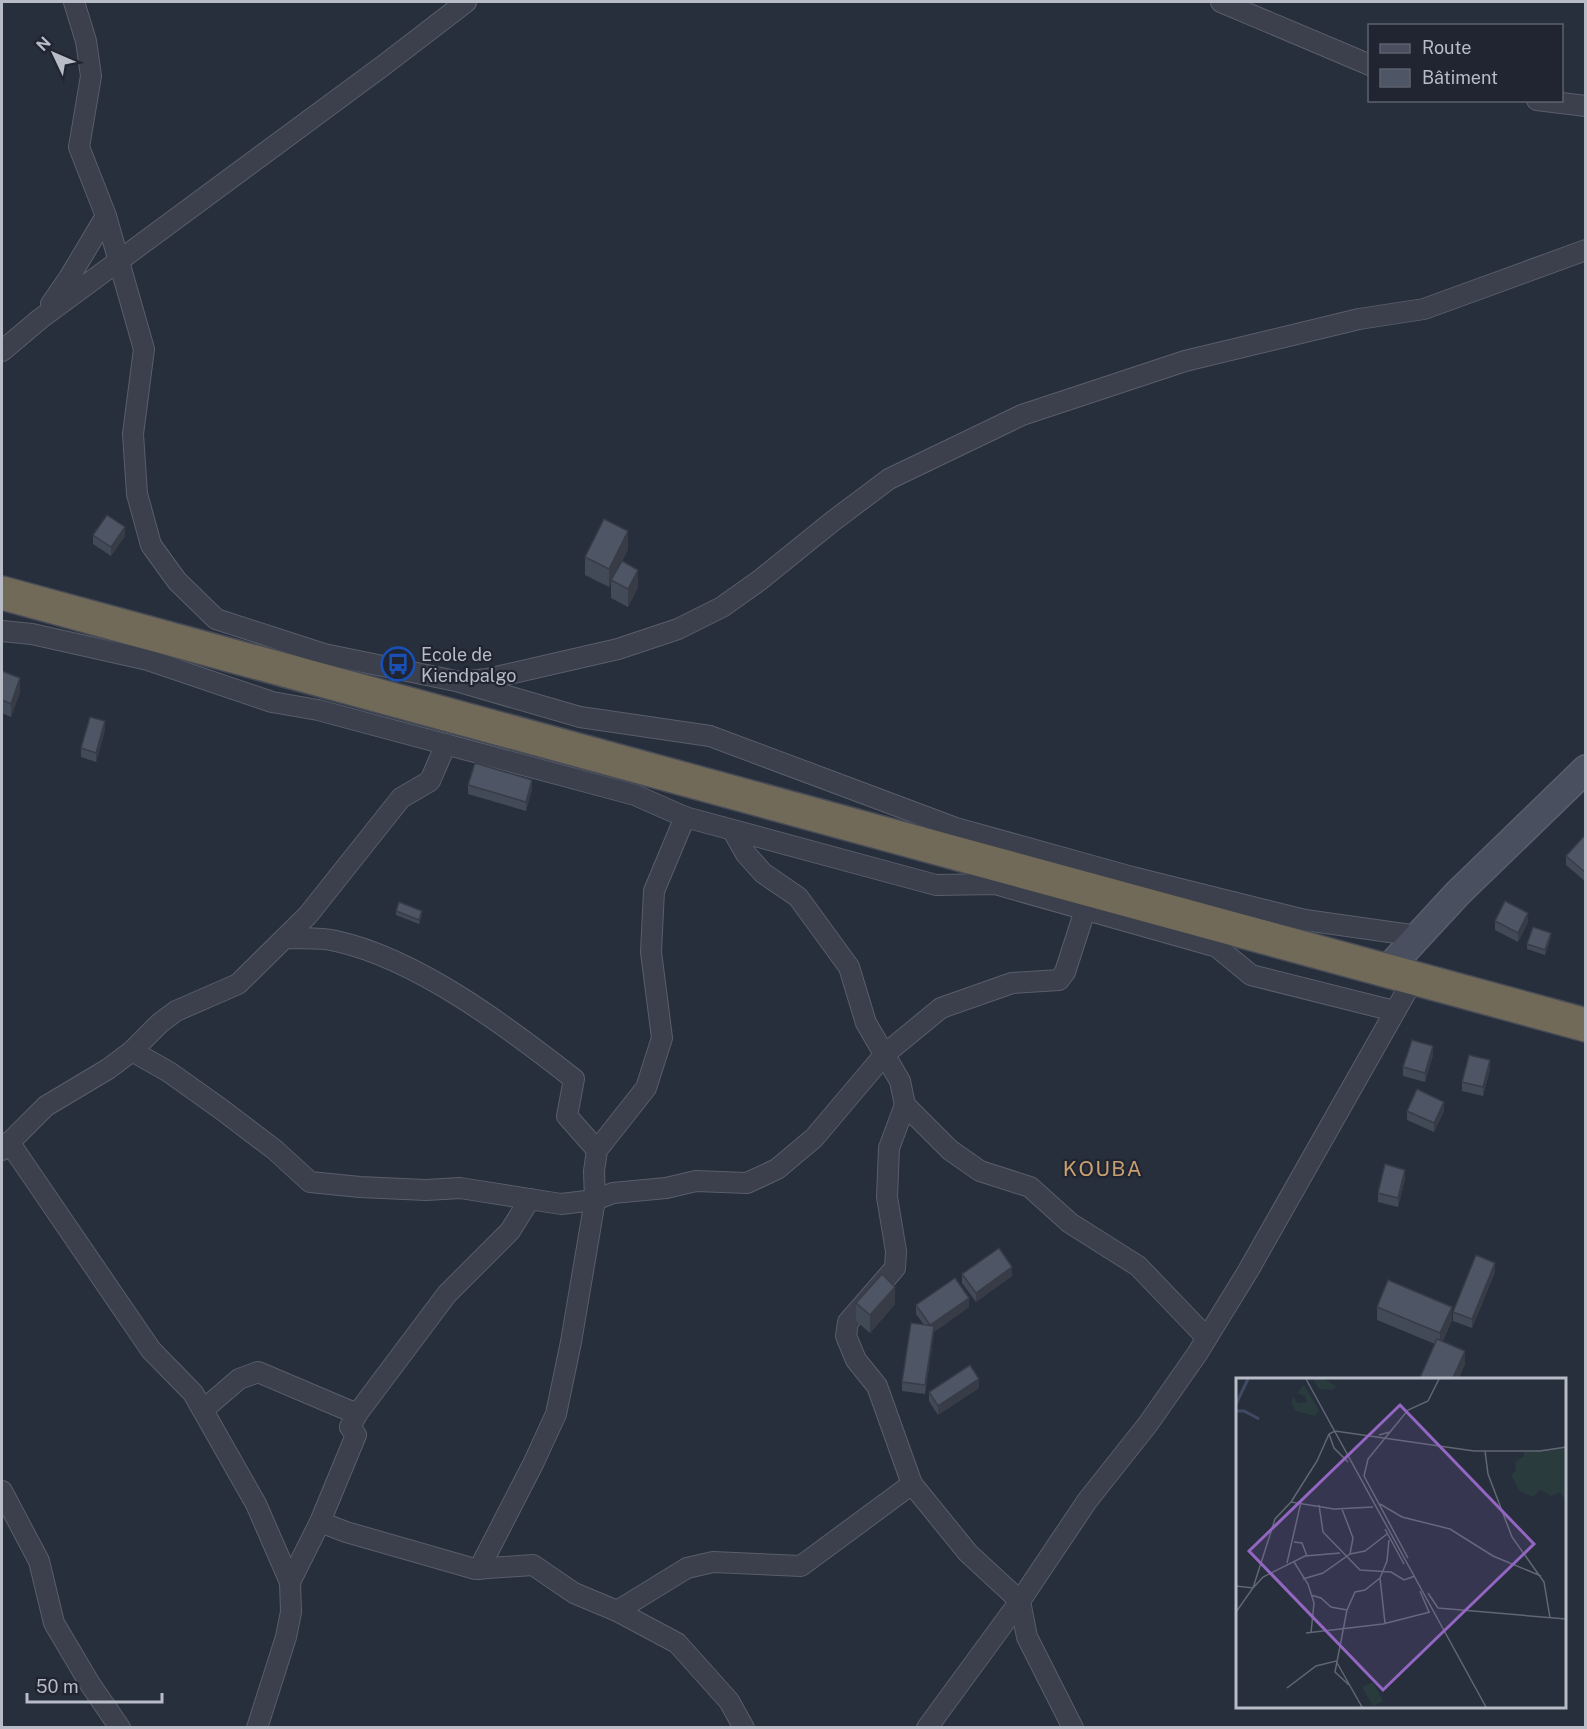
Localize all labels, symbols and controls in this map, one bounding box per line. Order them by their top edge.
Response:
north arrow [24,24,84,84]
legend [1368,24,1563,102]
text: N [32,33,55,55]
text: Route [1422,37,1471,58]
text: Bâtiment [1422,67,1498,88]
place label: Ecole de Kiendpalgo [421,644,516,686]
bus stop icon: Ecole de Kiendpalgo [380,646,416,682]
district label: KOUBA [1063,1156,1143,1181]
inset map [1236,1378,1566,1708]
scale bar [27,1666,162,1704]
text: 50 m [36,1676,79,1697]

